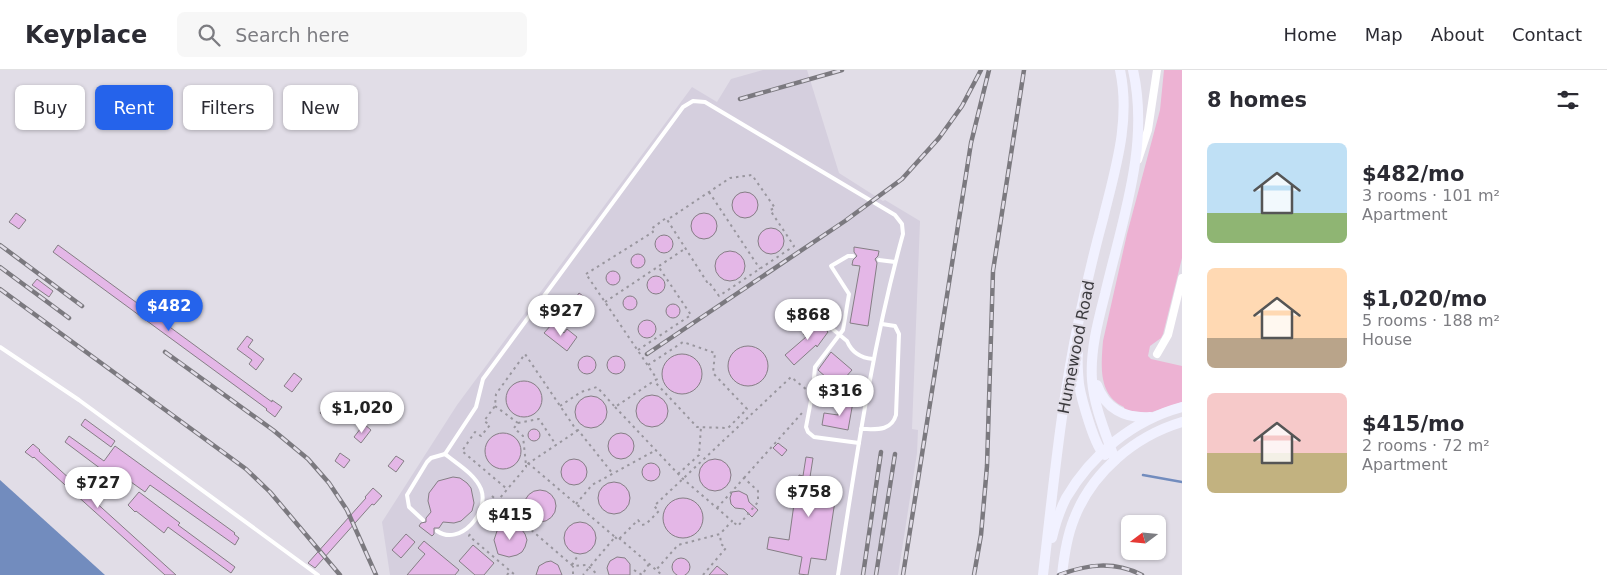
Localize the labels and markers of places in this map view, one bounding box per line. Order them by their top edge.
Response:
pin: $482 [139,290,199,332]
pin: $927 [531,294,591,337]
pin: $868 [778,298,838,341]
pin: $316 [810,374,870,417]
pin: $1,020 [321,392,403,434]
pin: $727 [68,466,128,509]
pin: $758 [779,476,839,518]
pin: $415 [480,498,540,541]

